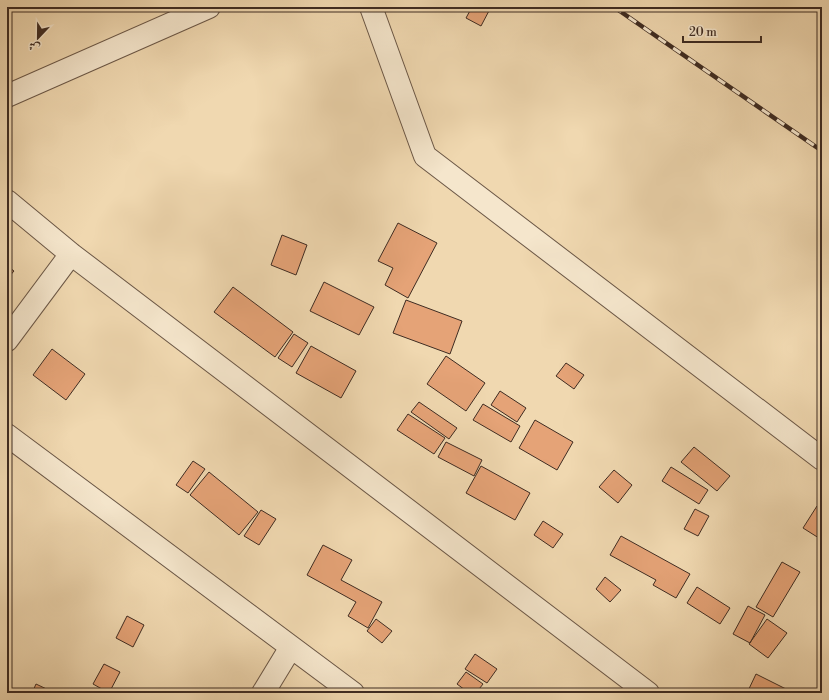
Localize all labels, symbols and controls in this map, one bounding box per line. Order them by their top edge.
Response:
north arrow [18,18,58,58]
scale bar [683,18,761,44]
text: 20 m [689,25,717,40]
text: ش [27,38,42,55]

